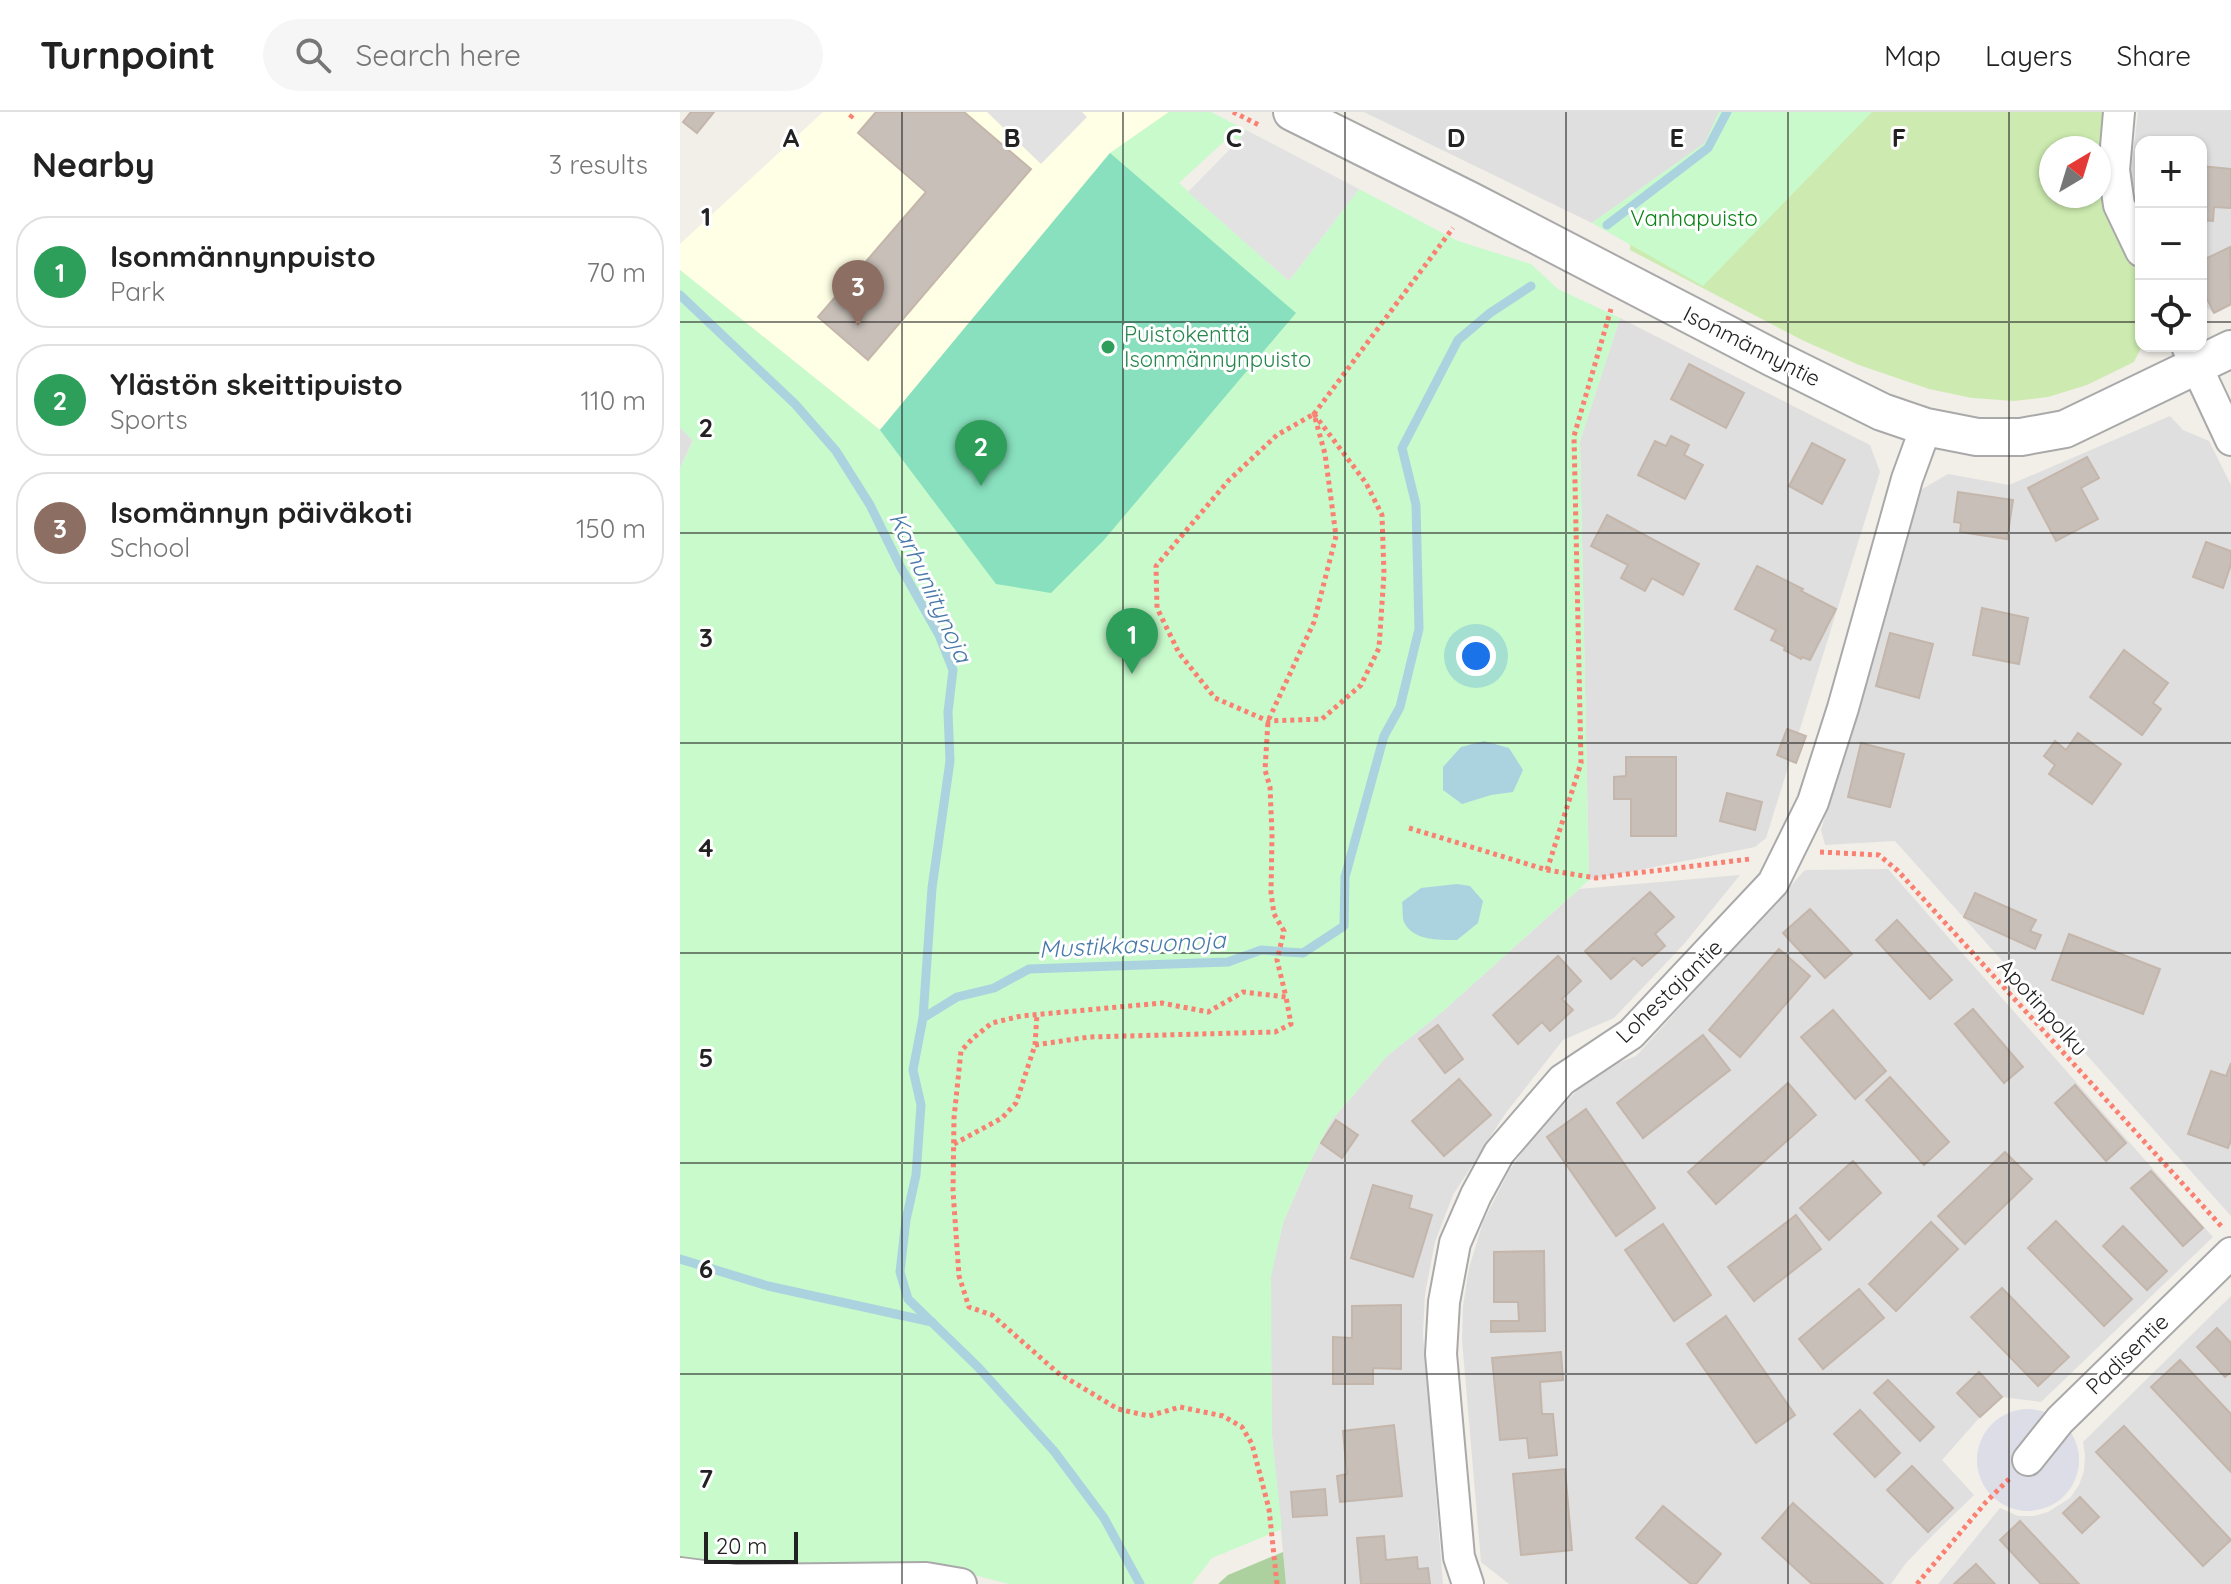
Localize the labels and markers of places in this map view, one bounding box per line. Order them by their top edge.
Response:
pin: 3 [832,260,884,326]
place label: Puistokenttä Isonmännynpuisto [1124,320,1311,373]
marker: Puistokenttä Isonmännynpuisto [1099,338,1117,356]
pin: 2 [955,420,1007,486]
pin: 1 [1106,608,1158,674]

